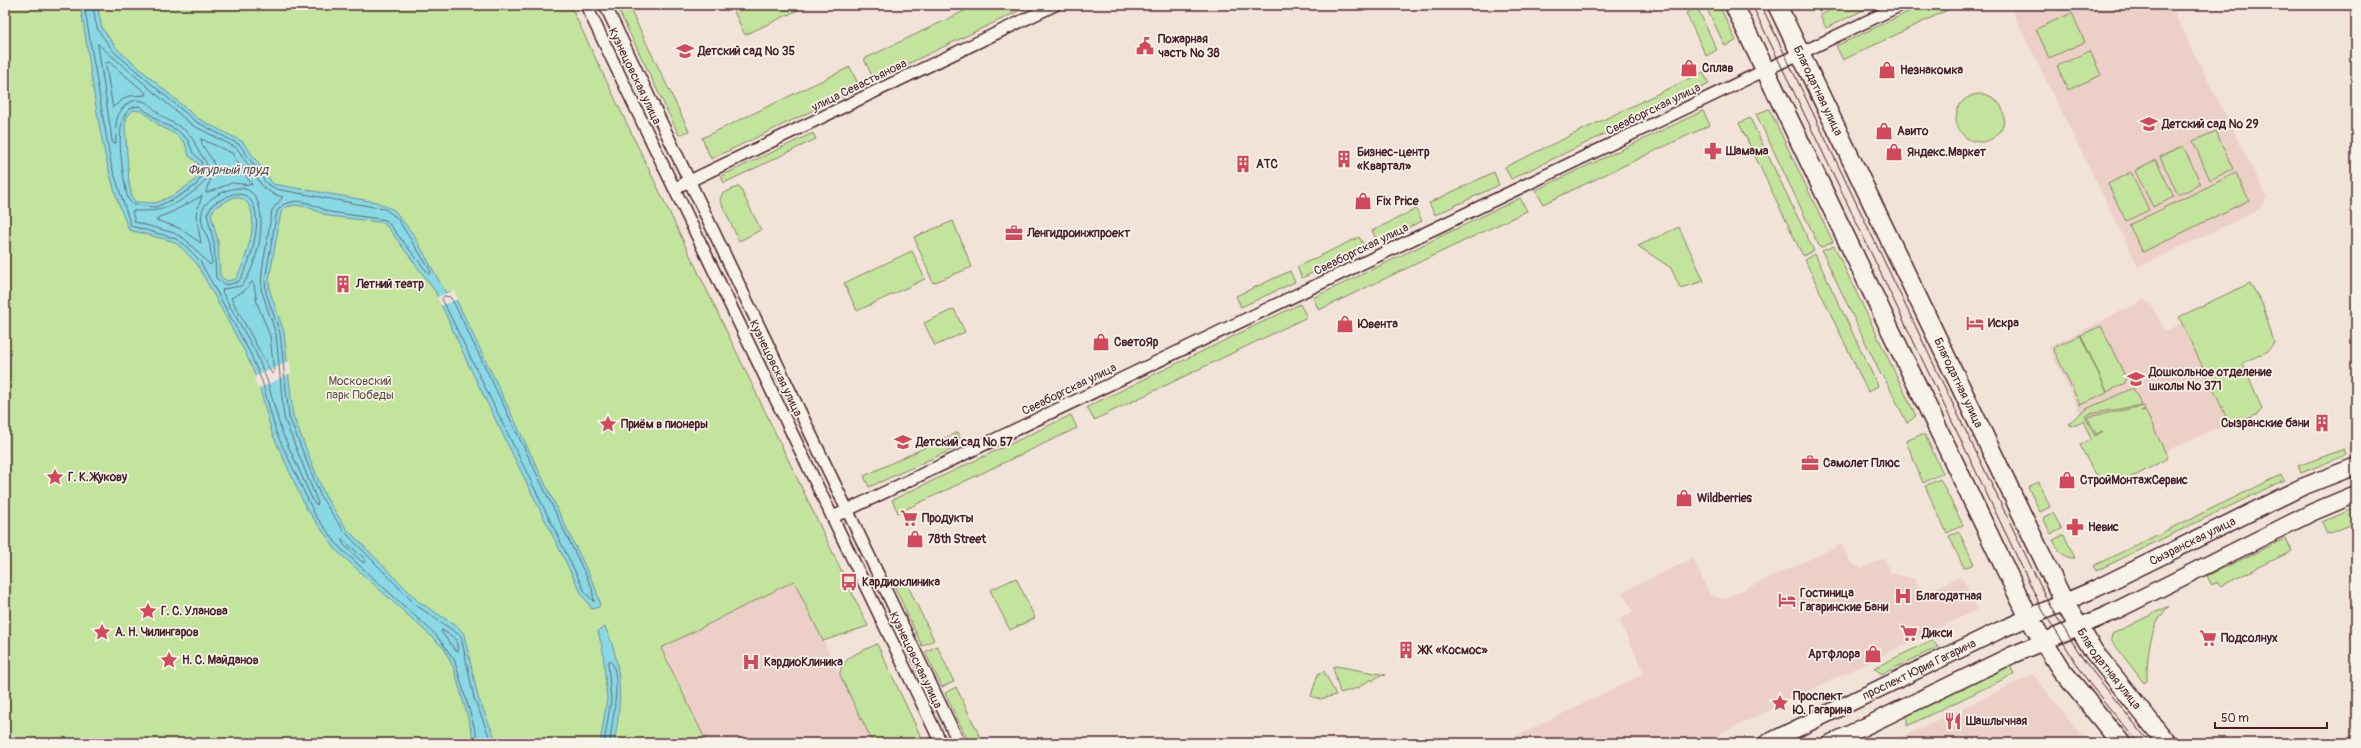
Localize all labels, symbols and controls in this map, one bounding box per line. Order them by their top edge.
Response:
street label: Кузнецовская улица [605,25,665,127]
place label: Пожарная часть № 38 [1158,32,1220,61]
public building icon: Пожарная часть № 38 [1135,36,1155,56]
school or university icon: Детский сад № 35 [675,41,695,61]
street label: Благодатная улица [1790,43,1846,139]
place label: Детский сад № 35 [697,44,795,59]
street label: улица Севастьянова [808,56,910,115]
shop icon: Сплав [1679,58,1699,78]
shop icon: Незнакомка [1877,60,1897,80]
place label: Сплав [1702,61,1733,76]
place label: Незнакомка [1900,63,1964,78]
street label: Свеаборгская улица [1603,80,1703,139]
school or university icon: Детский сад № 29 [2139,114,2159,134]
place label: Детский сад № 29 [2161,117,2259,132]
shop icon: Авито [1874,121,1894,141]
place label: Авито [1897,124,1929,139]
pharmacy icon: Шамама [1703,141,1723,161]
shop icon: Яндекс.Маркет [1884,142,1904,162]
place label: Шамама [1725,144,1769,159]
place label: Бизнес-центр «Квартал» [1356,145,1430,174]
place label: Яндекс.Маркет [1907,145,1987,160]
building icon: Бизнес-центр «Квартал» [1334,149,1354,169]
building icon: АТС [1233,154,1253,174]
place label: АТС [1256,157,1278,172]
water label: Фигурный пруд [188,162,270,178]
shop icon: Fix Price [1353,191,1373,211]
place label: Fix Price [1376,194,1420,209]
street label: Свеаборгская улица [1311,220,1411,279]
office icon: Ленгидроинжпроект [1004,223,1024,243]
place label: Ленгидроинжпроект [1026,226,1131,241]
building icon: Летний театр [333,274,353,294]
place label: Летний театр [355,277,424,292]
hotel icon: Искра [1965,313,1985,333]
shop icon: Ювента [1335,314,1355,334]
place label: Искра [1988,316,2019,331]
street label: Кузнецовская улица [746,317,806,419]
place label: Ювента [1357,317,1398,332]
shop icon: СветоЯр [1091,332,1111,352]
place label: СветоЯр [1114,335,1159,350]
street label: Благодатная улица [1930,335,1986,431]
street label: Свеаборгская улица [1019,360,1119,419]
place label: Дошкольное отделение школы № 371 [2148,365,2273,394]
school or university icon: Дошкольное отделение школы № 371 [2126,369,2146,389]
park label: Московский парк Победы [326,374,394,403]
building icon: Сызранские бани [2312,413,2332,433]
place icon: Приём в пионеры [598,414,618,434]
place label: Сызранские бани [2221,416,2310,431]
place label: Приём в пионеры [621,417,708,432]
school or university icon: Детский сад № 57 [893,432,913,452]
place label: Детский сад № 57 [915,435,1013,450]
office icon: Самолет Плюс [1800,453,1820,473]
place label: Самолет Плюс [1823,456,1900,471]
place icon: Г. К. Жукову [45,467,65,487]
place label: Г. К. Жукову [68,470,128,485]
shop icon: СтройМонтажСервис [2057,470,2077,490]
place label: СтройМонтажСервис [2080,473,2188,488]
shop icon: Wildberries [1674,488,1694,508]
place label: Wildberries [1697,491,1753,506]
supermarket icon: Продукты [899,508,919,528]
place label: Продукты [922,511,974,526]
street label: Сызранская улица [2147,514,2239,569]
pharmacy icon: Невис [2065,517,2085,537]
place label: Невис [2088,520,2119,535]
shop icon: 78th Street [905,529,925,549]
place label: 78th Street [928,532,987,547]
bus stop icon: Кардиоклиника [839,572,859,592]
place label: Кардиоклиника [862,575,940,590]
place label: Гостиница Гагаринские Бани [1800,586,1889,615]
hospital icon: Благодатная [1893,586,1913,606]
place label: Благодатная [1916,589,1982,604]
hotel icon: Гостиница Гагаринские Бани [1777,590,1797,610]
place icon: Г. С. Уланова [138,601,158,621]
place label: Г. С. Уланова [161,604,228,619]
street label: Кузнецовская улица [886,609,946,711]
place icon: А. Н. Чилингаров [92,622,112,642]
supermarket icon: Дикси [1899,623,1919,643]
place label: А. Н. Чилингаров [115,625,199,640]
street label: Благодатная улица [2073,625,2144,713]
place label: Дикси [1921,626,1953,641]
supermarket icon: Подсолнух [2198,628,2218,648]
place label: Подсолнух [2221,631,2278,646]
street label: проспект Юрия Гагарина [1860,636,1979,704]
building icon: ЖК «Космос» [1396,640,1416,660]
place label: ЖК «Космос» [1417,643,1489,658]
shop icon: Артфлора [1863,644,1883,664]
place label: Артфлора [1808,647,1860,662]
place icon: Н. С. Майданов [159,650,179,670]
hospital icon: КардиоКлиника [741,652,761,672]
place label: Н. С. Майданов [182,653,259,668]
place label: КардиоКлиника [764,655,843,670]
place label: Проспект Ю. Гагарина [1792,689,1853,718]
place icon: Проспект Ю. Гагарина [1770,693,1790,713]
scale bar [2215,704,2327,730]
restaurant icon: Шашлычная [1943,711,1963,731]
text: 50 m [2221,711,2249,726]
place label: Шашлычная [1965,714,2028,729]

